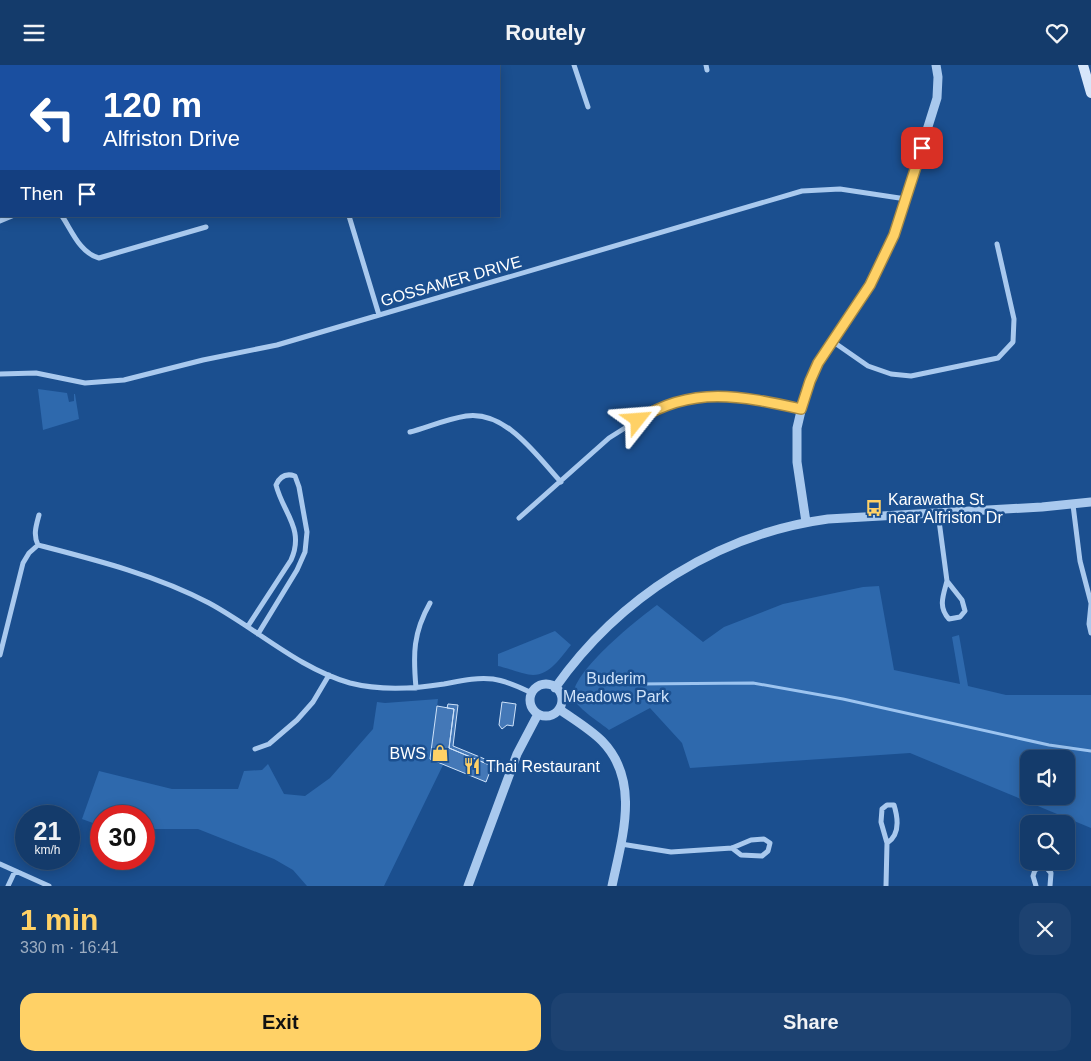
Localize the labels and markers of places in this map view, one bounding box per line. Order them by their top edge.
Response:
pin [901,127,943,169]
place label: Karawatha St near Alfriston Dr [888,491,1003,526]
bus stop icon: Karawatha St near Alfriston Dr [864,498,884,518]
shop icon: BWS [430,743,450,763]
place label: BWS [390,745,426,762]
restaurant icon: Thai Restaurant [462,756,482,776]
place label: Thai Restaurant [486,758,600,775]

